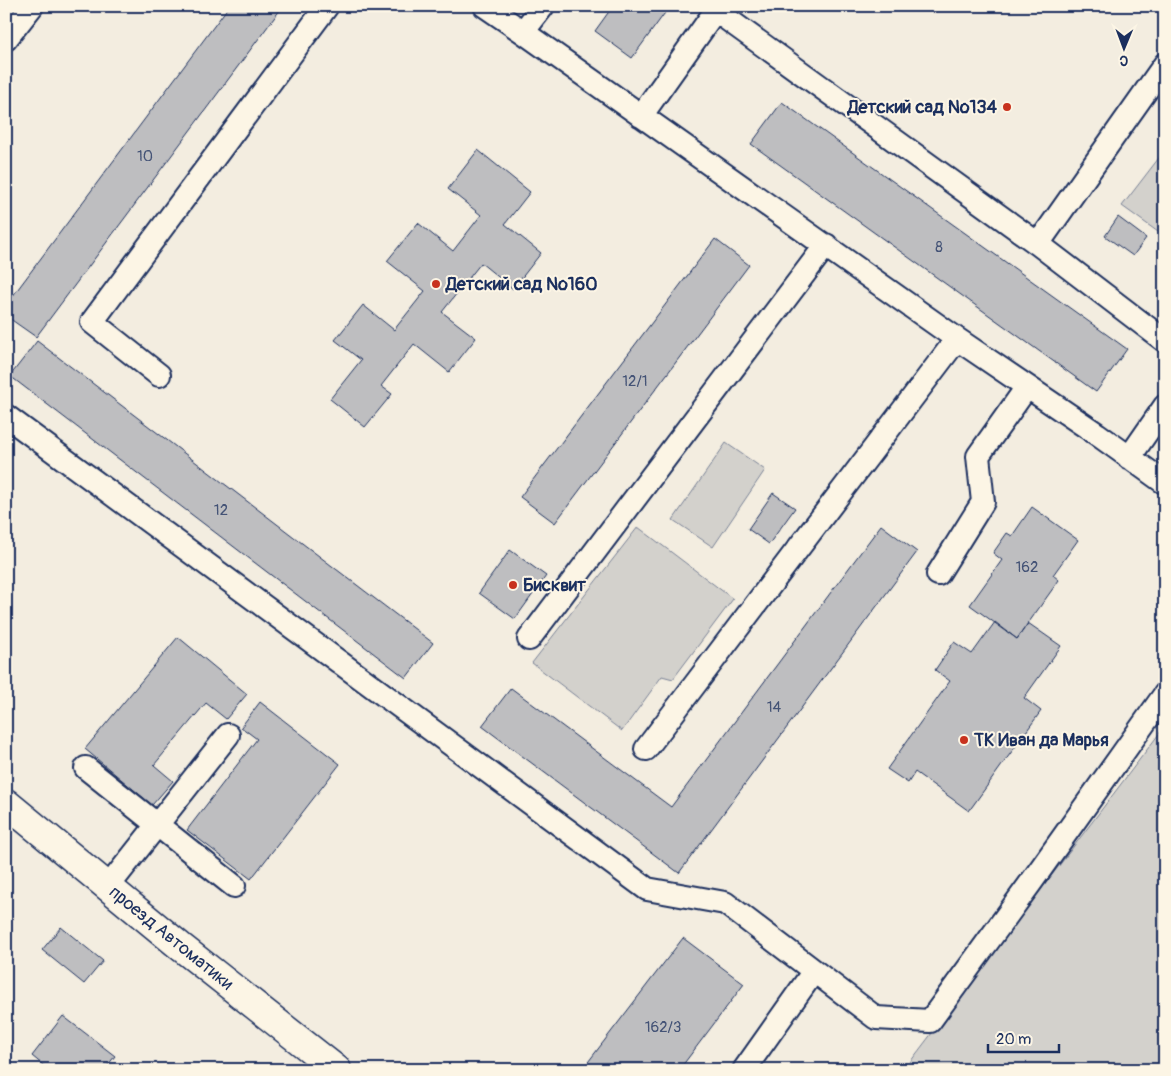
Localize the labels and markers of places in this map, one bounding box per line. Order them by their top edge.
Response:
place label: Детский сад №134 [847,96,998,119]
marker: Детский сад №134 [1001,101,1013,113]
place label: Детский сад №160 [445,273,598,296]
marker: Детский сад №160 [430,278,442,290]
place label: Бисквит [523,574,587,597]
marker: Бисквит [507,579,519,591]
place label: ТК Иван да Марья [973,729,1109,752]
marker: ТК Иван да Марья [958,734,970,746]

